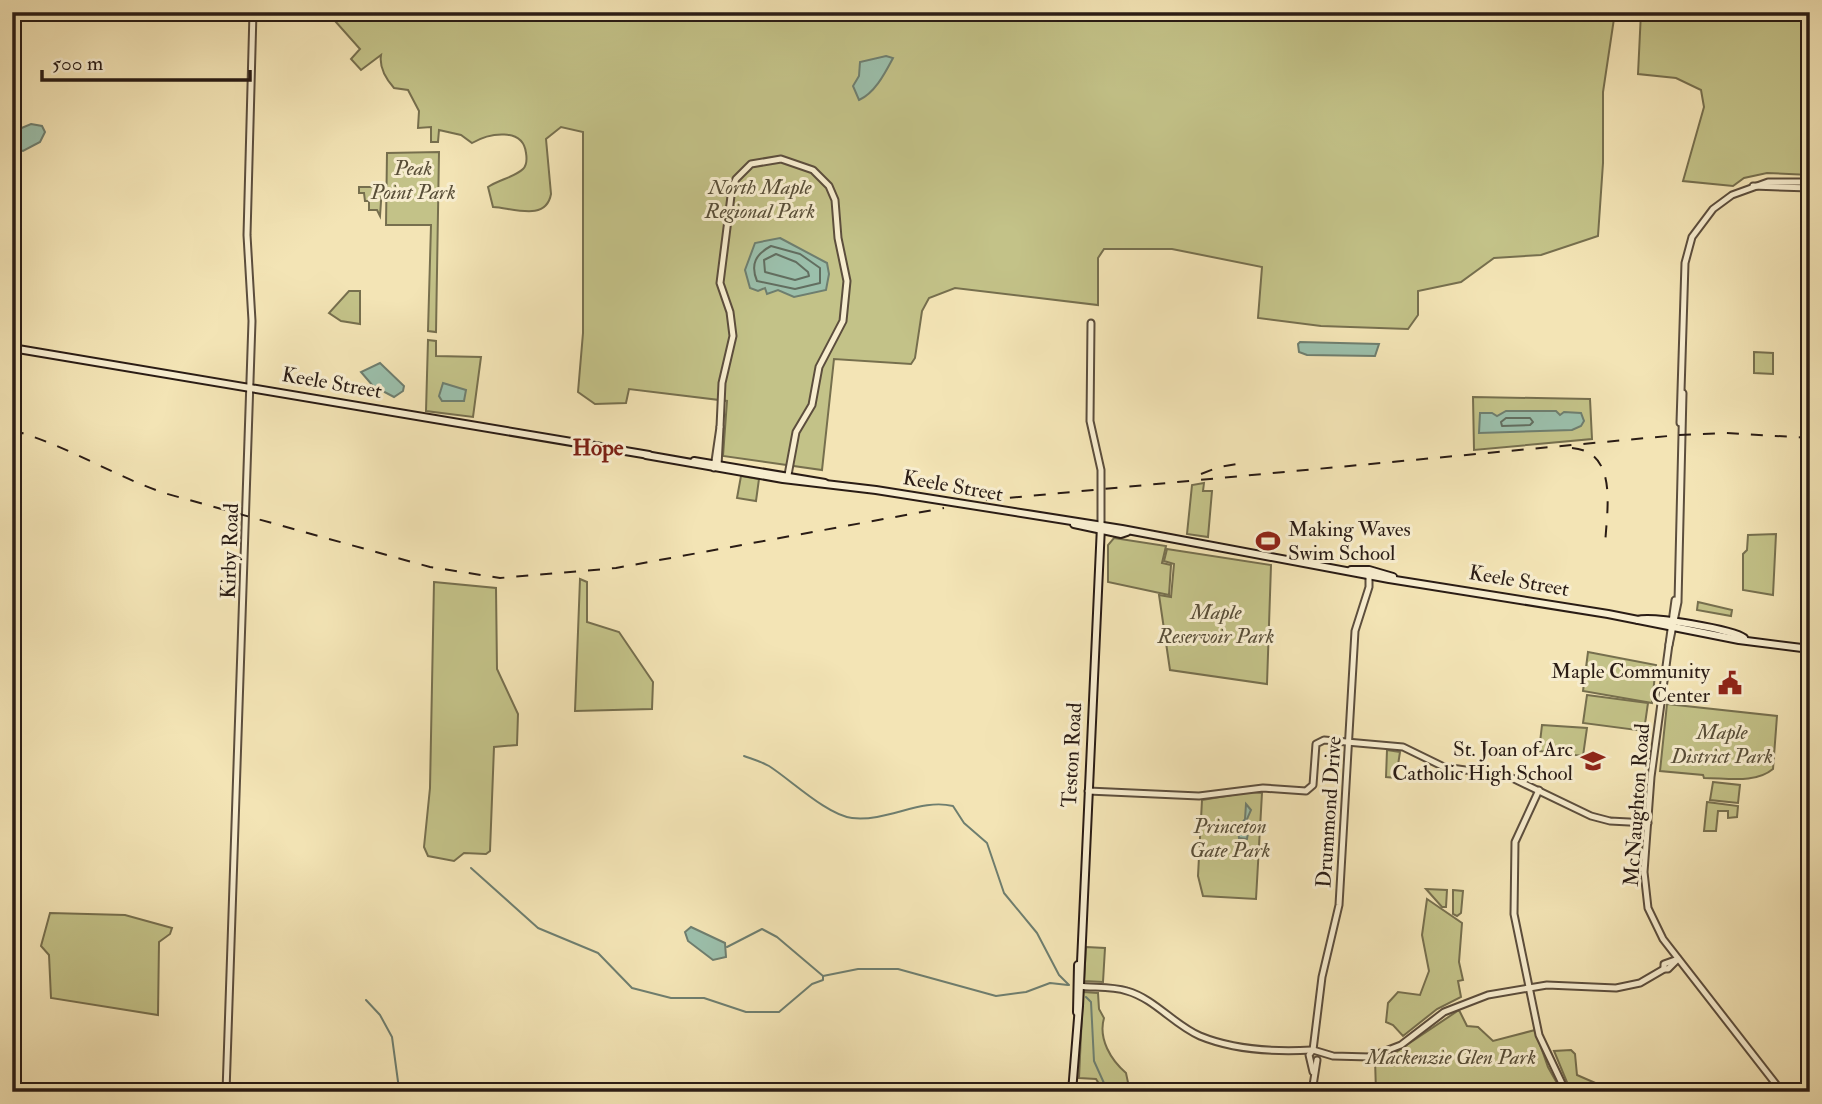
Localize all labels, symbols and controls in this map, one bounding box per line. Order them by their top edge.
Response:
scale bar [42,38,250,82]
text: 500 m [52,50,103,77]
park label: Peak Point Park [369,155,456,206]
park label: North Maple Regional Park [704,174,815,225]
street label: Keele Street [280,361,384,405]
district label: Hope [573,433,624,463]
street label: Keele Street [901,464,1005,508]
street label: Kirby Road [215,502,245,599]
place label: Making Waves Swim School [1288,516,1411,567]
sports icon: Making Waves Swim School [1254,527,1282,555]
street label: Keele Street [1467,559,1571,603]
park label: Maple Reservoir Park [1157,599,1274,650]
place label: Maple Community Center [1551,658,1711,709]
public building icon: Maple Community Center [1716,669,1744,697]
street label: Teston Road [1056,701,1088,808]
park label: Maple District Park [1670,719,1773,770]
street label: McNaughton Road [1618,722,1656,887]
street label: Drummond Drive [1310,735,1348,889]
place label: St. Joan of Arc Catholic High School [1392,736,1574,787]
school or university icon: St. Joan of Arc Catholic High School [1579,747,1607,775]
park label: Princeton Gate Park [1189,813,1271,864]
park label: Mackenzie Glen Park [1364,1044,1536,1071]

